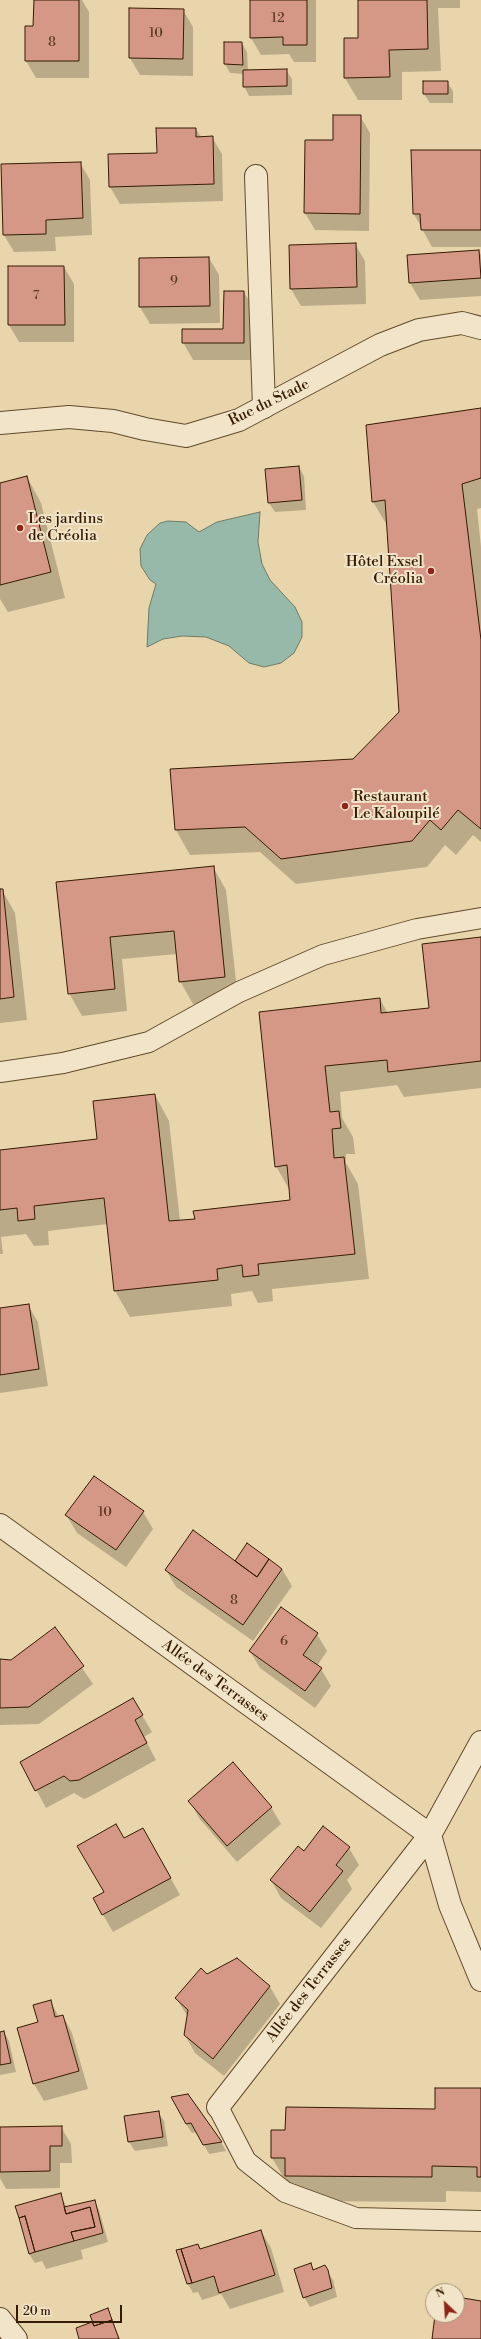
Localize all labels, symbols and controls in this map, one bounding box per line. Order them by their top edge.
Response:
house number: 12 [271,11,285,27]
house number: 10 [149,26,163,42]
house number: 8 [48,35,56,51]
house number: 9 [170,274,178,290]
house number: 7 [33,288,39,304]
street label: Rue du Stade [226,376,312,430]
place label: Les jardins de Créolia [28,510,103,545]
marker: Les jardins de Créolia [15,523,25,533]
place label: Hôtel Exsel Créolia [346,553,423,588]
marker: Hôtel Exsel Créolia [426,566,436,576]
place label: Restaurant Le Kaloupilé [353,788,440,823]
marker: Restaurant Le Kaloupilé [340,801,350,811]
house number: 10 [98,1505,112,1521]
house number: 8 [230,1593,238,1609]
house number: 6 [280,1634,288,1650]
street label: Allée des Terrasses [158,1636,272,1726]
street label: Allée des Terrasses [263,1934,355,2046]
north arrow [425,2283,465,2323]
text: N [433,2285,447,2301]
scale bar [18,2297,124,2323]
text: 20 m [23,2304,51,2319]

